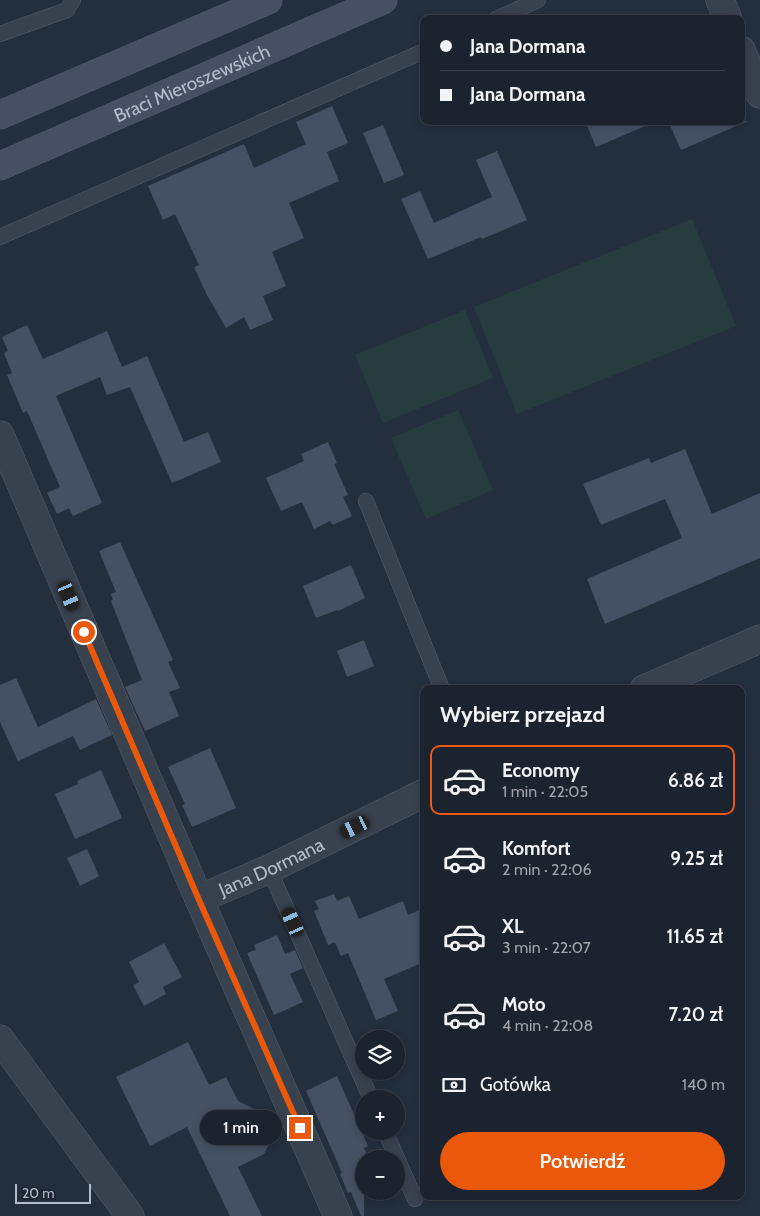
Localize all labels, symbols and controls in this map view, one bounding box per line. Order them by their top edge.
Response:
text: Jana Dormana [470,35,585,58]
street label: Braci Mieroszewskich [110,39,274,127]
text: Jana Dormana [470,83,585,106]
car [56,579,81,613]
route start [73,621,95,643]
text: Wybierz przejazd [440,701,605,728]
icon: car [442,758,487,803]
text: Economy [502,759,580,782]
text: 6.86 zł [668,769,723,792]
text: 1 min · 22:05 [502,782,588,801]
car [338,814,371,840]
street label: Jana Dormana [214,833,328,902]
icon: car [442,836,487,881]
text: Komfort [502,837,571,860]
text: 9.25 zł [670,847,723,870]
text: 2 min · 22:06 [502,860,592,879]
car [280,905,305,939]
icon: car [442,914,487,959]
text: XL [502,915,523,938]
text: 11.65 zł [667,925,723,948]
text: 3 min · 22:07 [502,938,591,957]
icon: car [442,992,487,1037]
text: Moto [502,993,546,1016]
text: 7.20 zł [669,1003,723,1026]
text: 4 min · 22:08 [502,1016,593,1035]
map controls [355,1030,405,1200]
button: layers [355,1030,405,1080]
icon: cash [440,1071,468,1099]
text: Gotówka [480,1073,551,1096]
text: 140 m [682,1075,725,1094]
button: + [355,1090,405,1140]
callout: 1 min [200,1110,282,1146]
route end [289,1117,311,1139]
text: 1 min [223,1118,259,1137]
button: Potwierdź [440,1132,725,1190]
button: − [355,1150,405,1200]
scale bar [15,1181,91,1204]
text: 20 m [22,1184,55,1202]

